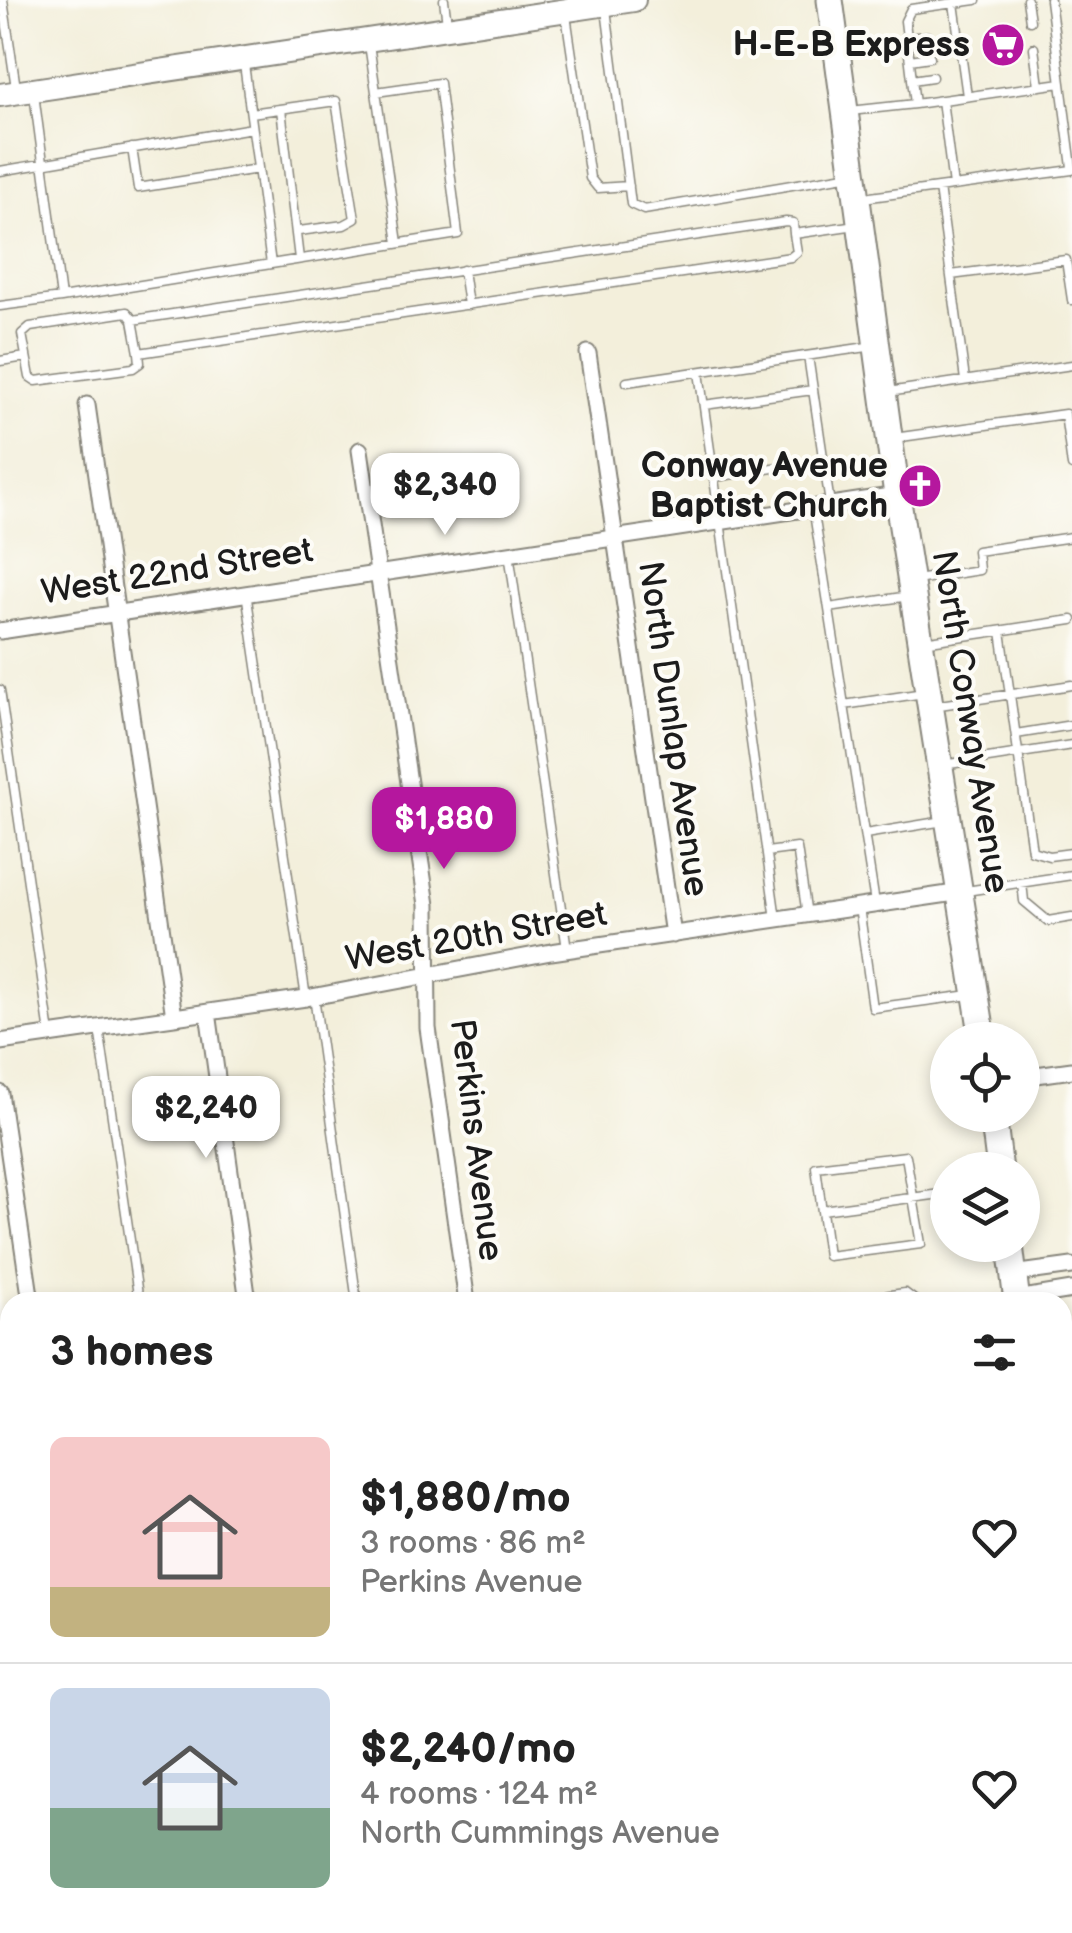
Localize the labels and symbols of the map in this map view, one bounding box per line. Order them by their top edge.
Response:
supermarket icon: H-E-B Express [980,22,1026,68]
place label: H-E-B Express [733,24,970,67]
place label: Conway Avenue Baptist Church [641,445,888,528]
pin: $2,340 [364,453,526,538]
church icon: Conway Avenue Baptist Church [897,463,943,509]
street label: West 22nd Street [38,529,316,615]
street label: North Conway Avenue [922,548,1018,896]
street label: North Dunlap Avenue [628,559,718,899]
pin: $1,880 [363,787,525,872]
street label: West 20th Street [342,893,610,981]
street label: Perkins Avenue [440,1017,512,1263]
pin: $2,240 [125,1076,287,1161]

